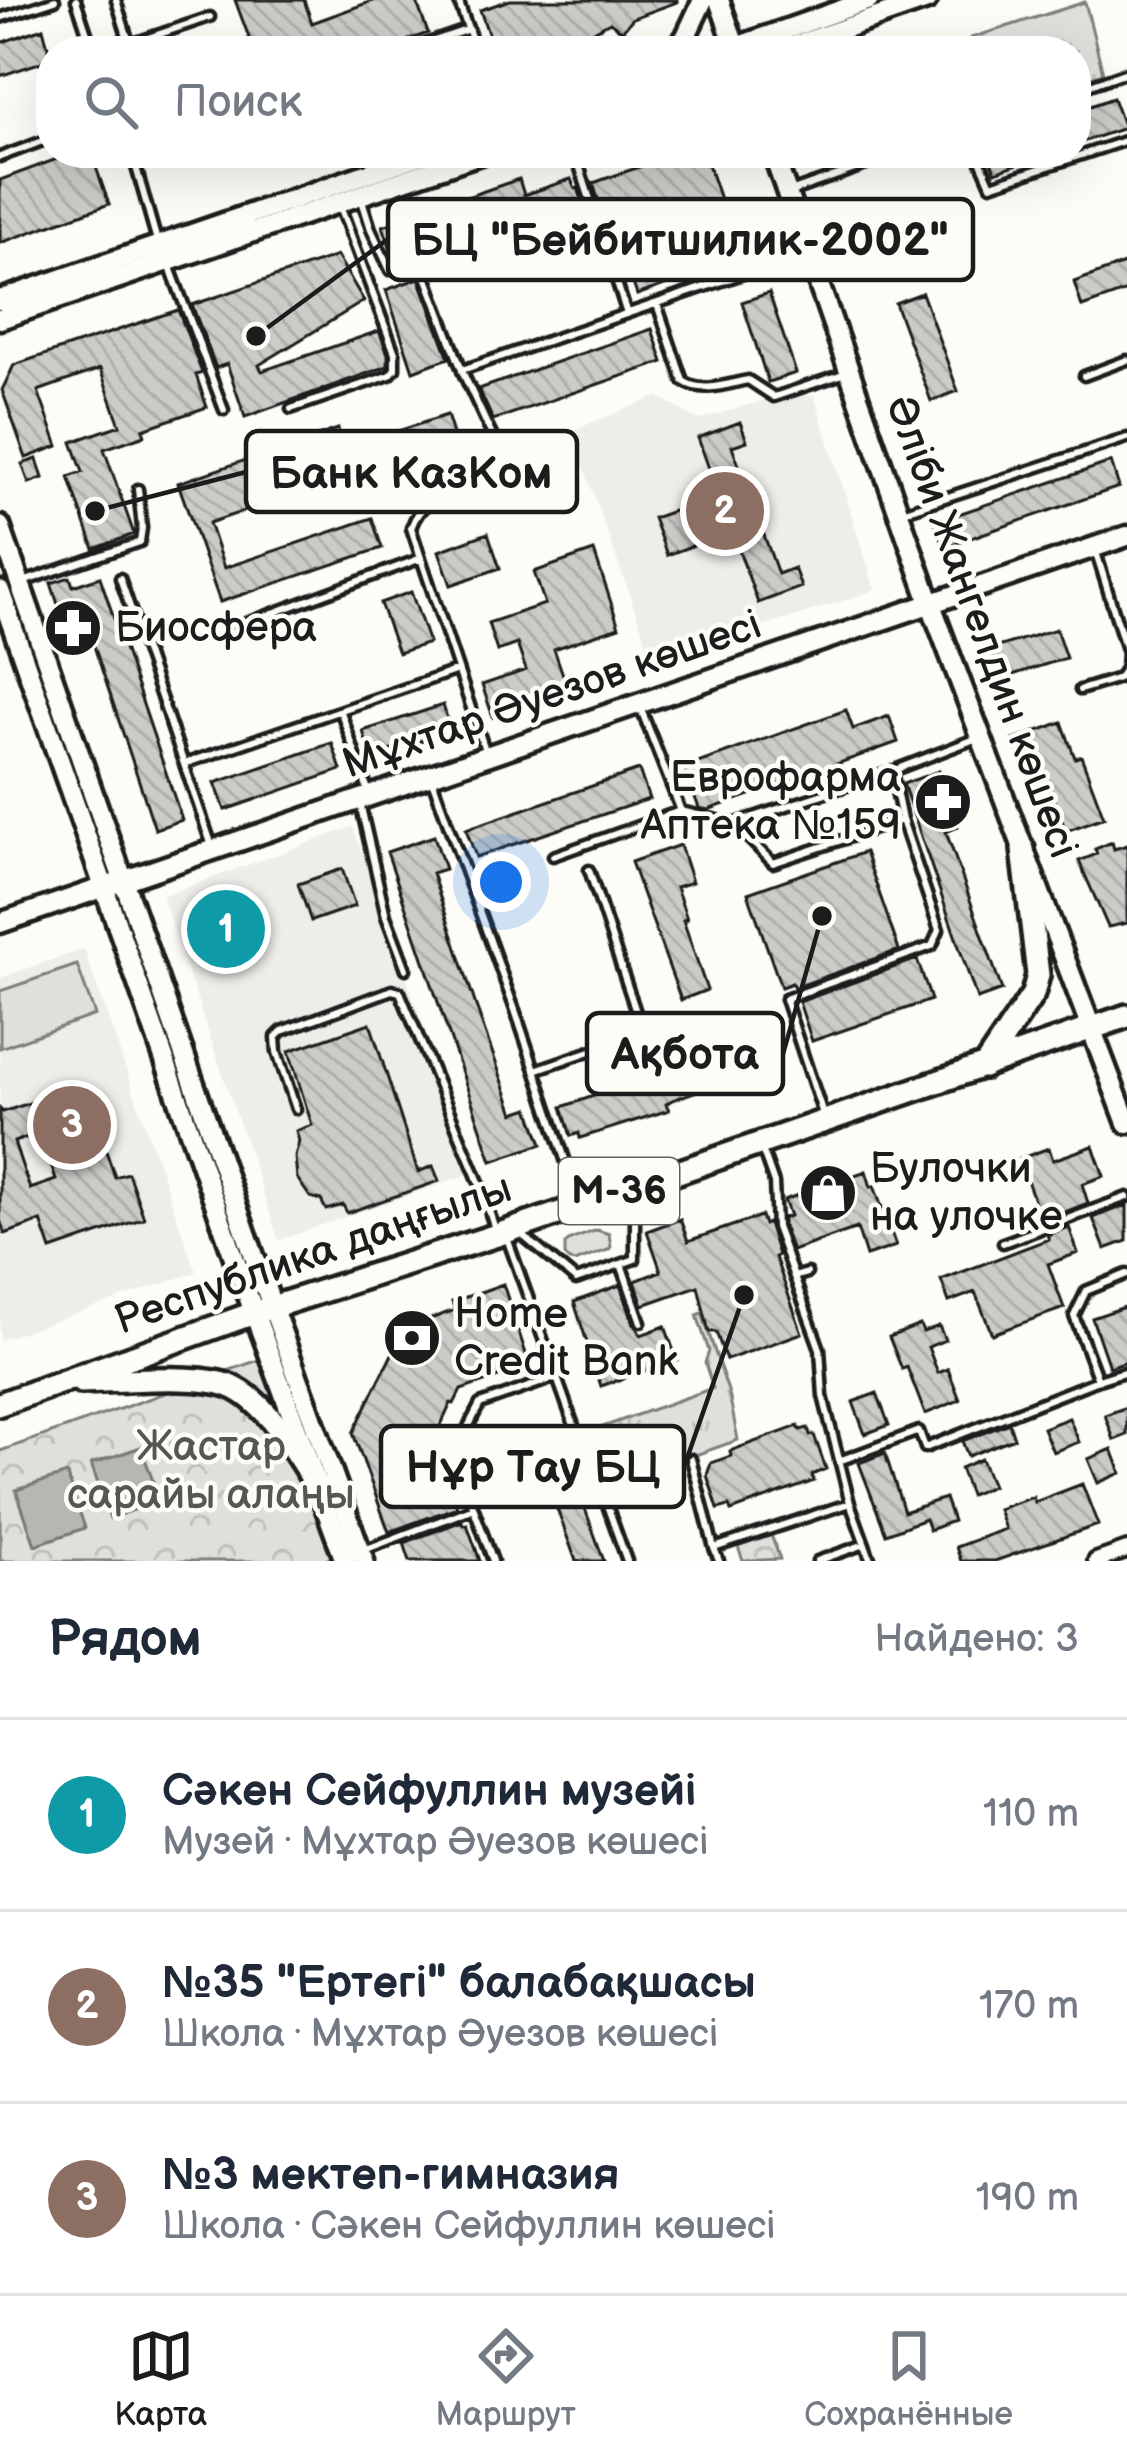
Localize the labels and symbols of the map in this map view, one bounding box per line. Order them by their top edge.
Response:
callout: БЦ "Бейбитшилик-2002" [388,199,973,280]
text: БЦ "Бейбитшилик-2002" [411,214,949,269]
street label: Әліби Жангелдин көшесі [874,389,1088,865]
callout: Банк КазКом [246,431,577,512]
text: Банк КазКом [270,447,552,502]
pin: 2 [686,466,764,556]
pharmacy icon: Биосфера [42,597,104,659]
street label: Мұхтар Әуезов көшесі [336,599,768,791]
place label: Биосфера [115,603,317,654]
place label: Еврофарма Аптека №159 [640,753,901,852]
pharmacy icon: Еврофарма Аптека №159 [912,771,974,833]
your location [471,852,531,912]
pin: 1 [187,884,265,974]
callout: Ақбота [587,1013,783,1094]
text: Ақбота [610,1028,760,1083]
pin: 3 [33,1080,111,1170]
place label: Булочки на улочке [870,1144,1063,1243]
road number: M-36 [559,1158,679,1224]
shop icon: Булочки на улочке [797,1162,859,1224]
street label: Республика даңғылы [108,1163,518,1347]
place label: Home Credit Bank [454,1289,678,1388]
bank icon: Home Credit Bank [381,1307,443,1369]
park label: Жастар сарайы алаңы [67,1422,355,1521]
callout: Нұр Тау БЦ [381,1426,684,1507]
text: Нұр Тау БЦ [405,1441,661,1496]

